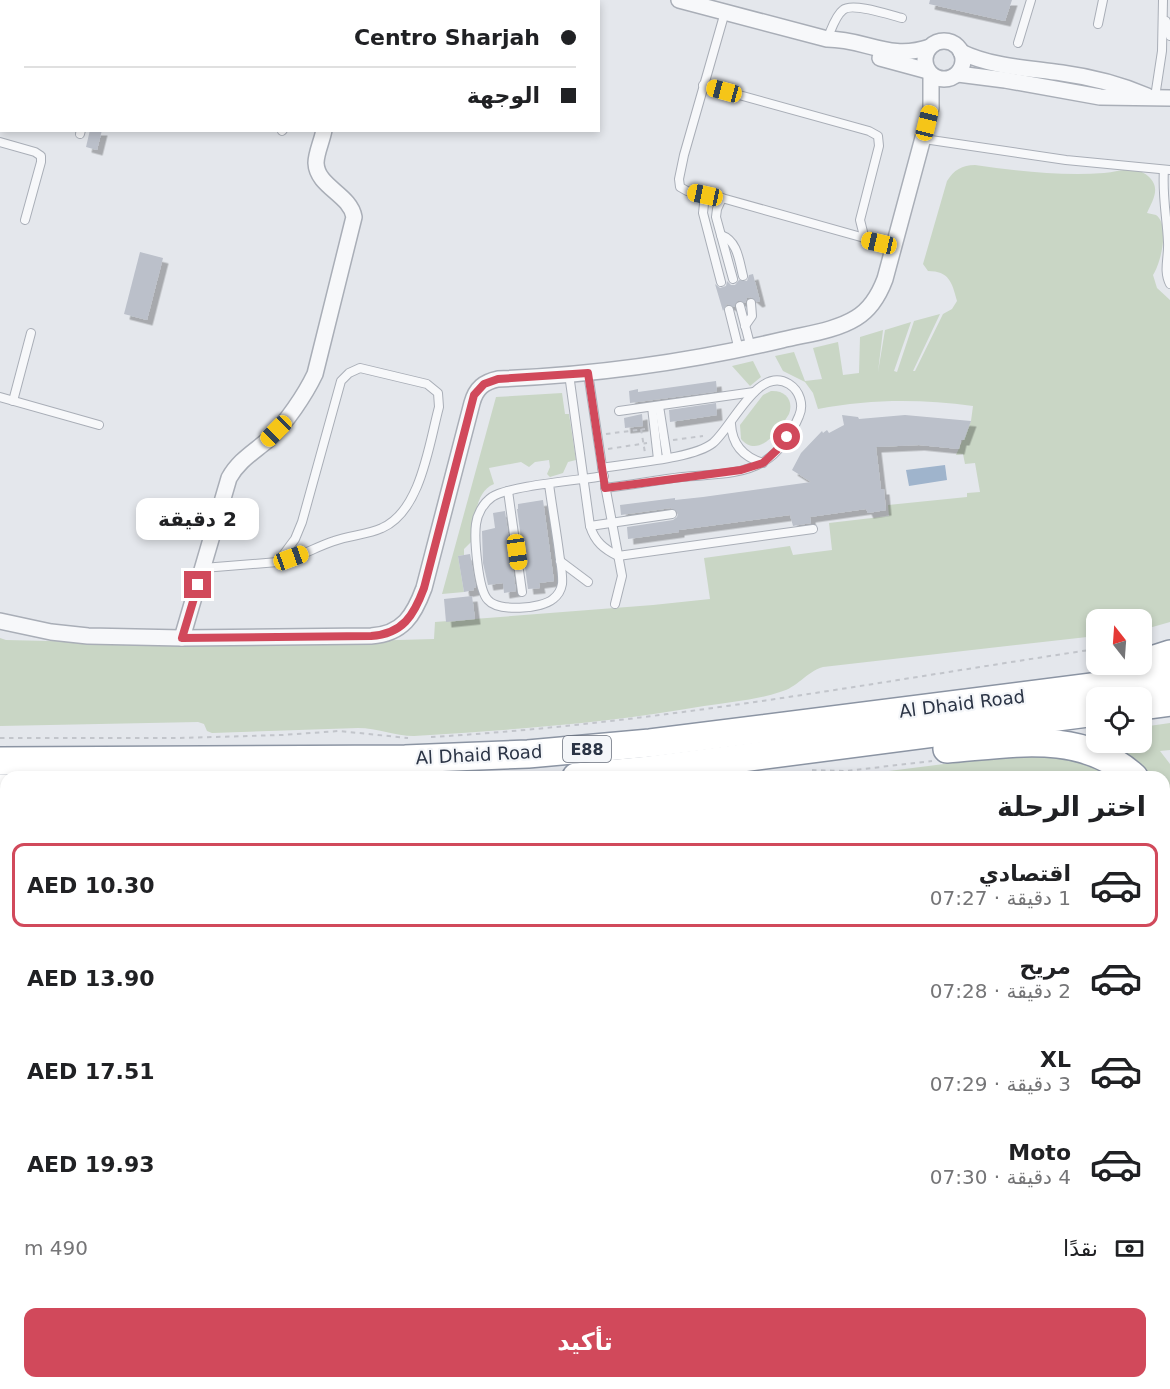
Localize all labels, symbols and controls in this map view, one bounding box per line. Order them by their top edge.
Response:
text: Centro Sharjah [354,25,540,50]
car [704,78,744,104]
text: الوجهة [467,83,540,108]
car [914,103,940,143]
car [686,182,724,208]
car [859,230,899,256]
car [257,412,295,450]
route start [773,423,800,450]
callout: 2 دقيقة [136,498,260,540]
text: 2 دقيقة [158,507,237,531]
car [506,533,528,571]
car [271,543,311,573]
route end [184,571,211,598]
north arrow [1086,609,1152,675]
map controls [1086,609,1152,753]
street label: Al Dhaid Road [898,685,1026,722]
button: locate [1086,687,1152,753]
road number: E88 [563,736,611,762]
street label: Al Dhaid Road [415,741,543,768]
text: اختر الرحلة [997,791,1146,822]
icon: car [1089,858,1143,912]
text: اقتصادي [979,861,1071,886]
text: AED 10.30 [27,873,155,898]
text: 1 دقيقة · 07:27 [930,886,1071,910]
icon: car [1089,951,1143,1005]
text: مريح [1020,954,1071,979]
text: AED 13.90 [27,966,155,991]
text: 2 دقيقة · 07:28 [930,979,1071,1003]
icon: car [1089,1044,1143,1098]
text: XL [1040,1047,1071,1072]
text: AED 17.51 [27,1059,155,1084]
text: 3 دقيقة · 07:29 [930,1072,1071,1096]
icon: car [1089,1137,1143,1191]
text: Moto [1008,1140,1071,1165]
text: AED 19.93 [27,1152,155,1177]
text: 4 دقيقة · 07:30 [930,1165,1071,1189]
icon: cash [1113,1232,1146,1265]
text: 490 m [24,1236,88,1260]
text: نقدًا [1063,1236,1098,1261]
button: تأكيد [24,1308,1146,1377]

